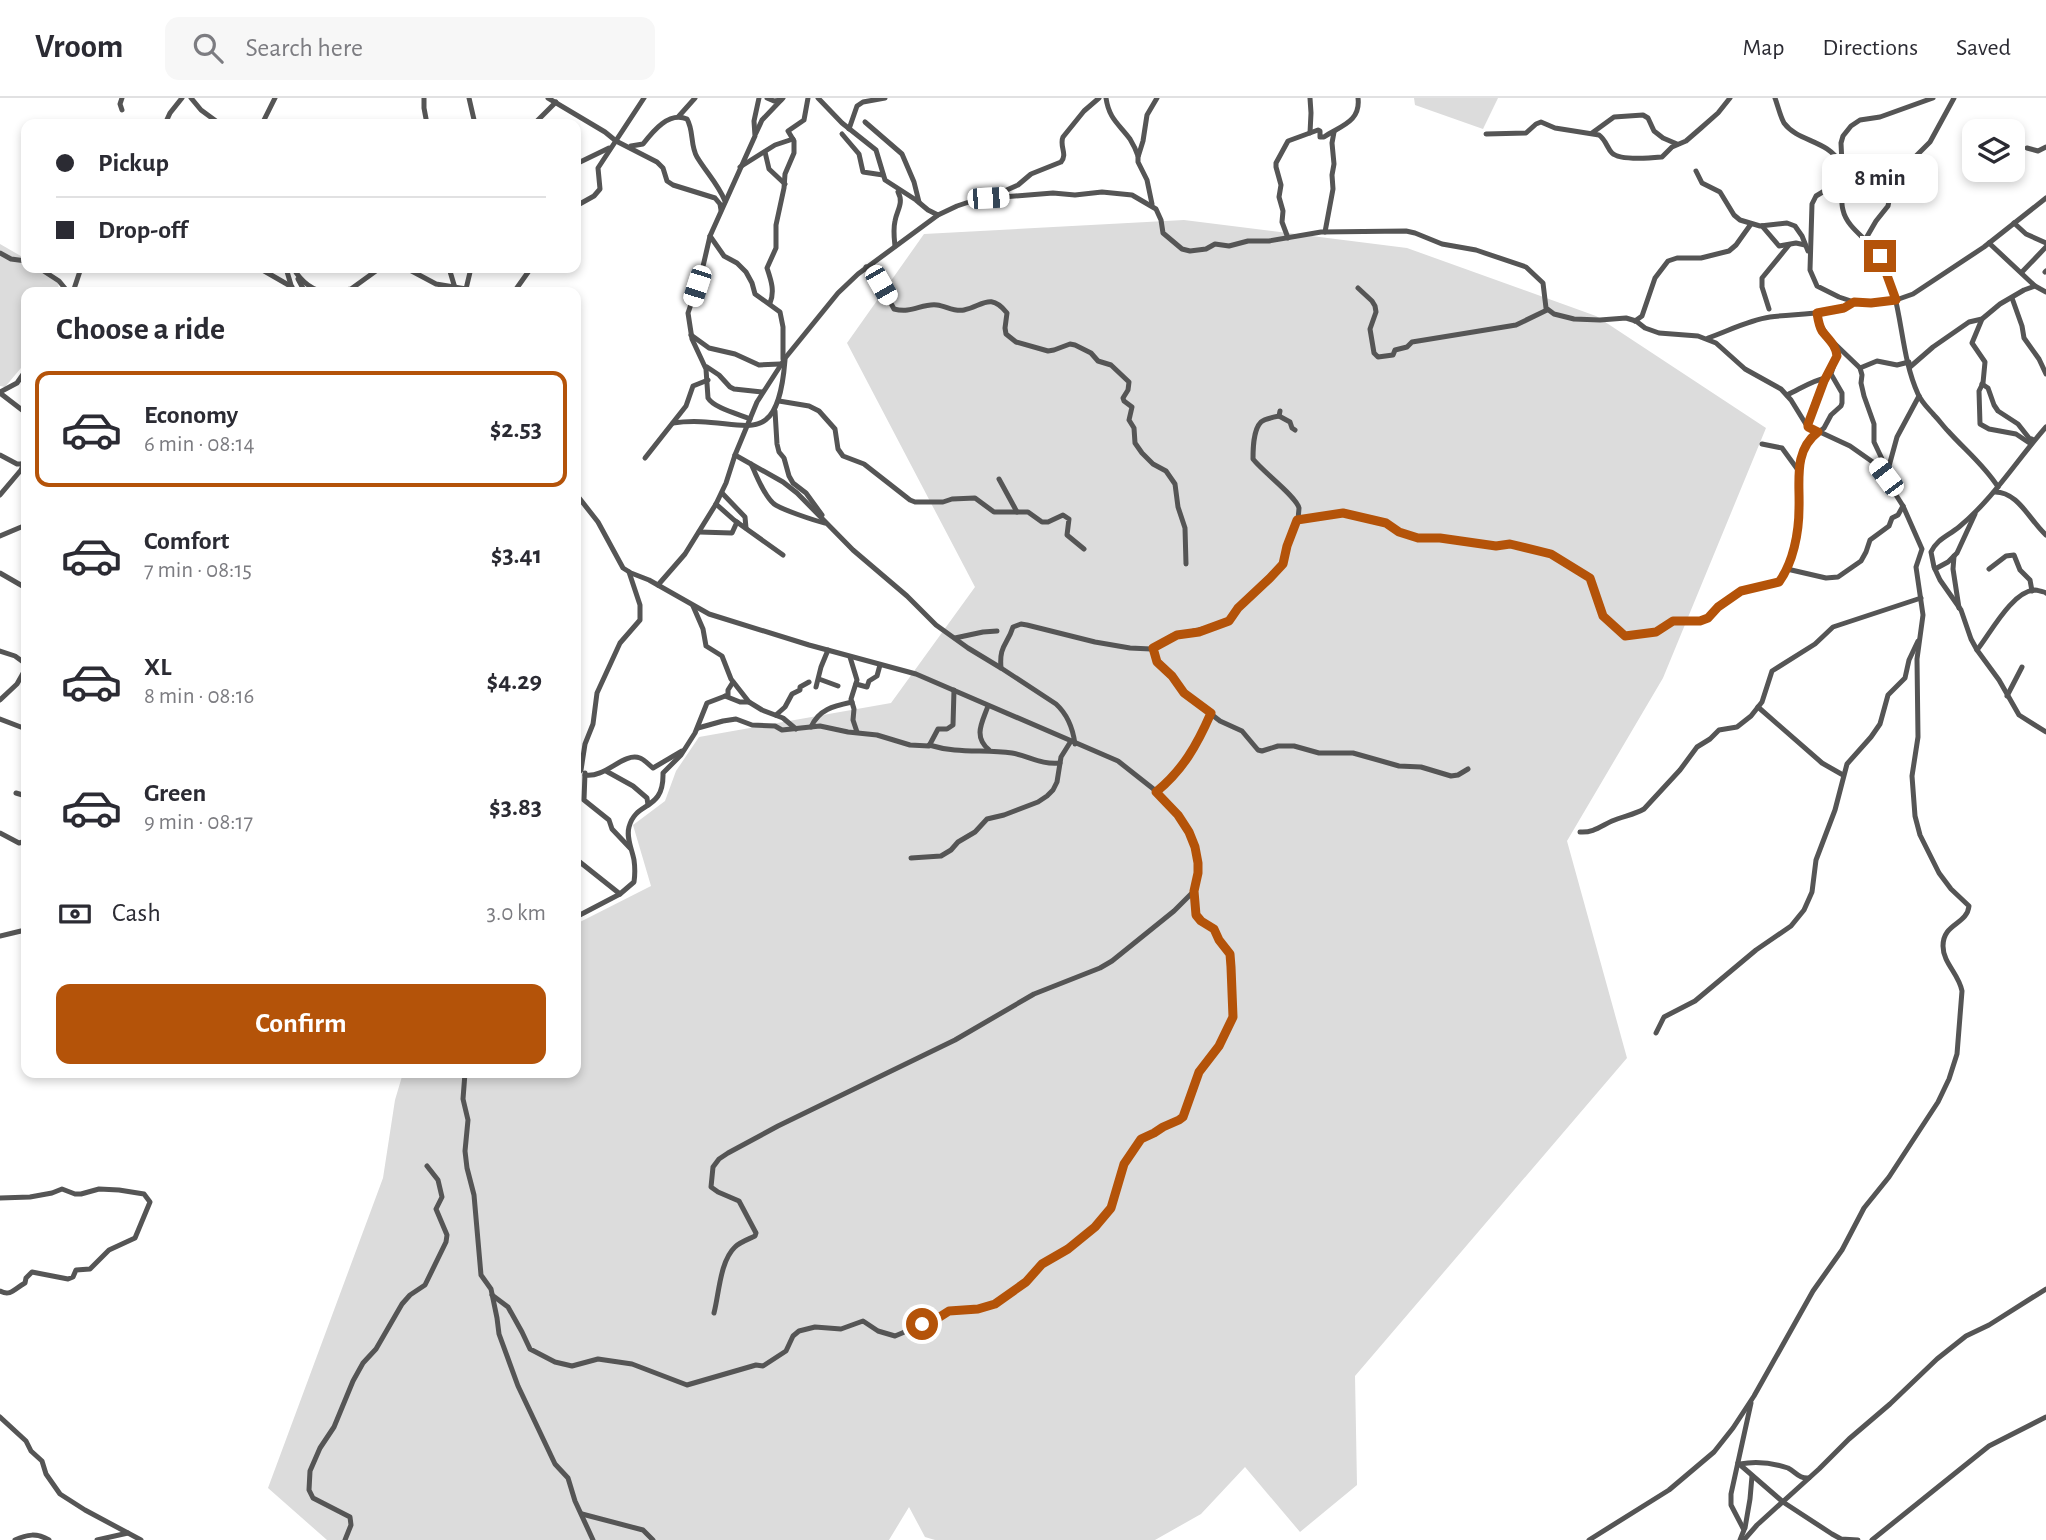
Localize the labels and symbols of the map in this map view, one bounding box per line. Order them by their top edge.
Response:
callout: 8 min [1822,155,1938,204]
car [967,186,1010,210]
route end [1864,240,1896,272]
car [862,262,901,308]
car [681,263,714,309]
car [1865,454,1908,500]
route start [906,1308,938,1340]

